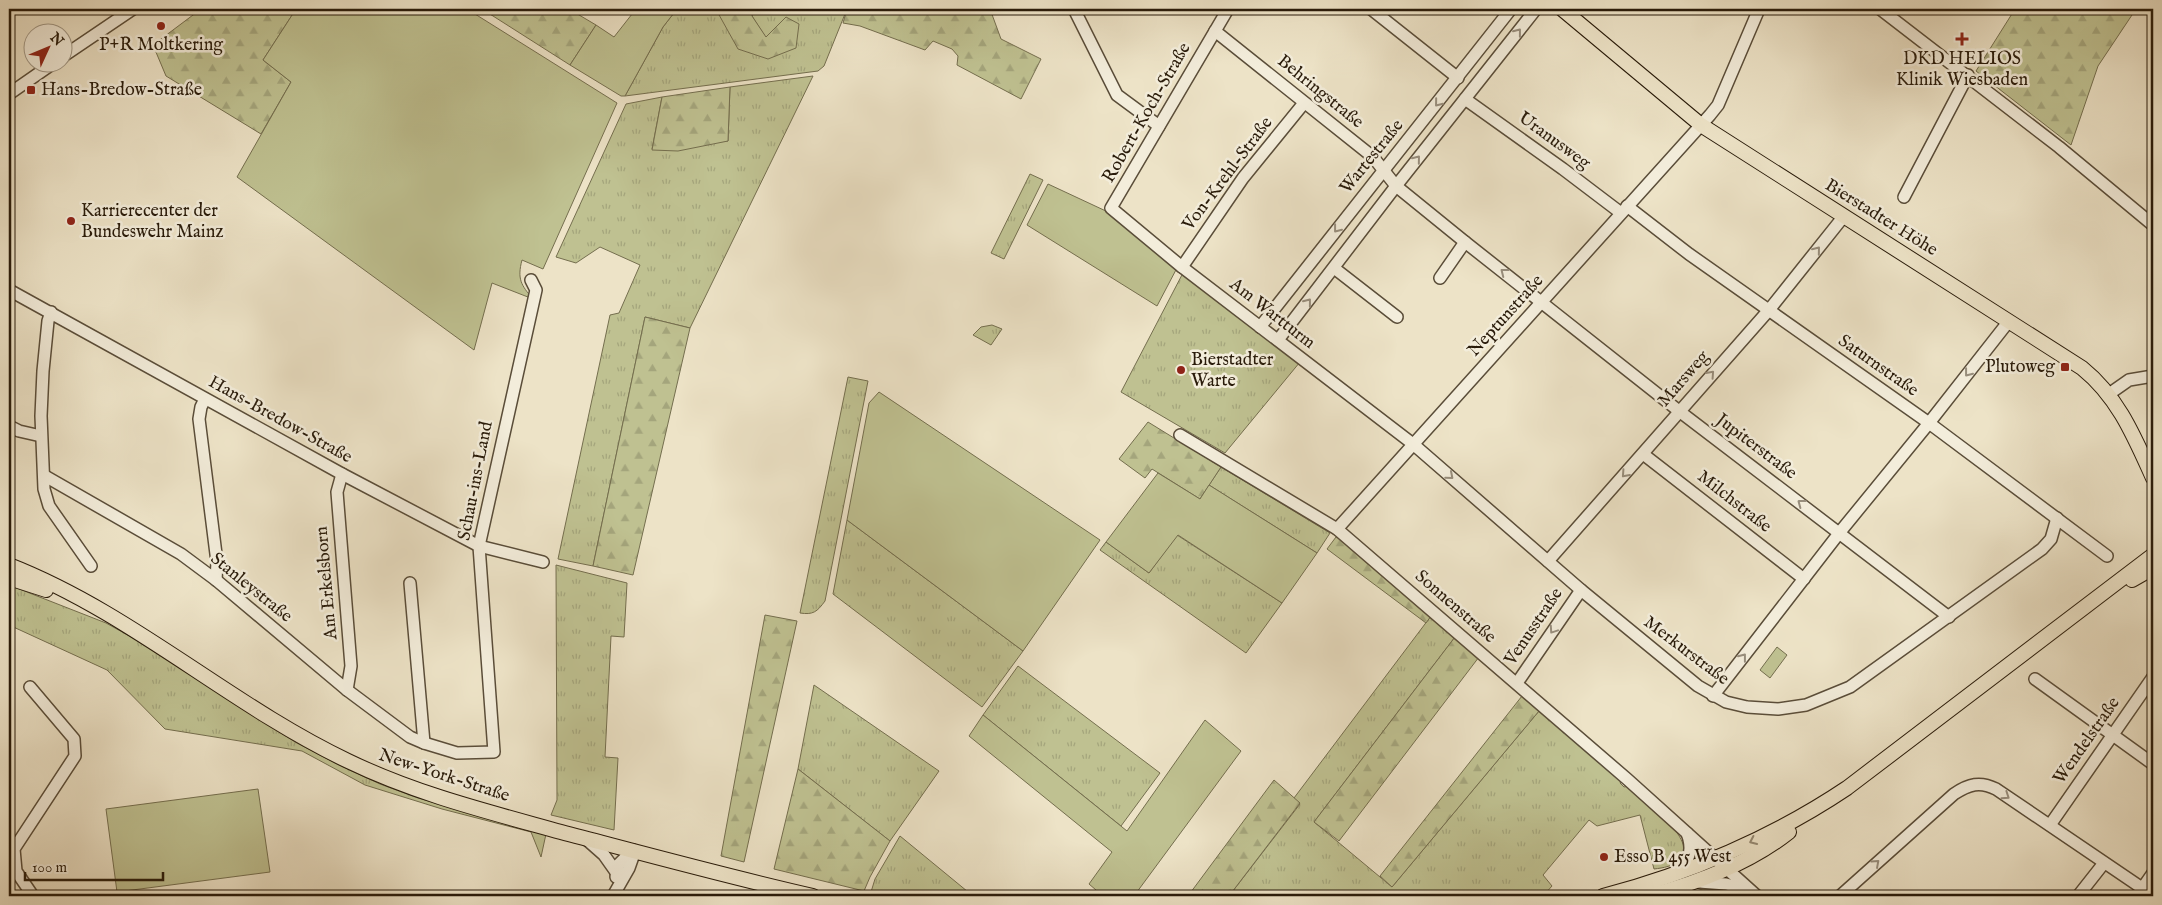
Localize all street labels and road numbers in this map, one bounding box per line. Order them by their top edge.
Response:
street label: Robert-Koch-Straße [1098,39,1196,187]
street label: Behringstraße [1272,50,1368,134]
street label: Uranusweg [1513,107,1595,175]
street label: Von-Krehl-Straße [1177,113,1278,236]
street label: Wartestraße [1335,115,1409,199]
street label: Bierstadter Höhe [1820,174,1942,262]
street label: Neptunstraße [1463,270,1549,362]
street label: Am Wartturm [1224,273,1320,355]
street label: Saturnstraße [1833,330,1923,402]
street label: Marsweg [1653,346,1715,412]
street label: Hans-Bredow-Straße [204,371,356,469]
street label: Jupiterstraße [1709,408,1801,485]
street label: Schau-ins-Land [453,419,499,543]
street label: Milchstraße [1692,466,1776,538]
street label: Am Erkelsborn [311,525,343,642]
street label: Stanleystraße [205,548,297,628]
street label: Sonnenstraße [1410,565,1500,649]
street label: Venusstraße [1499,584,1568,671]
street label: Merkurstraße [1639,611,1733,691]
street label: Wendelstraße [2049,693,2125,789]
street label: New-York-Straße [376,744,512,808]

